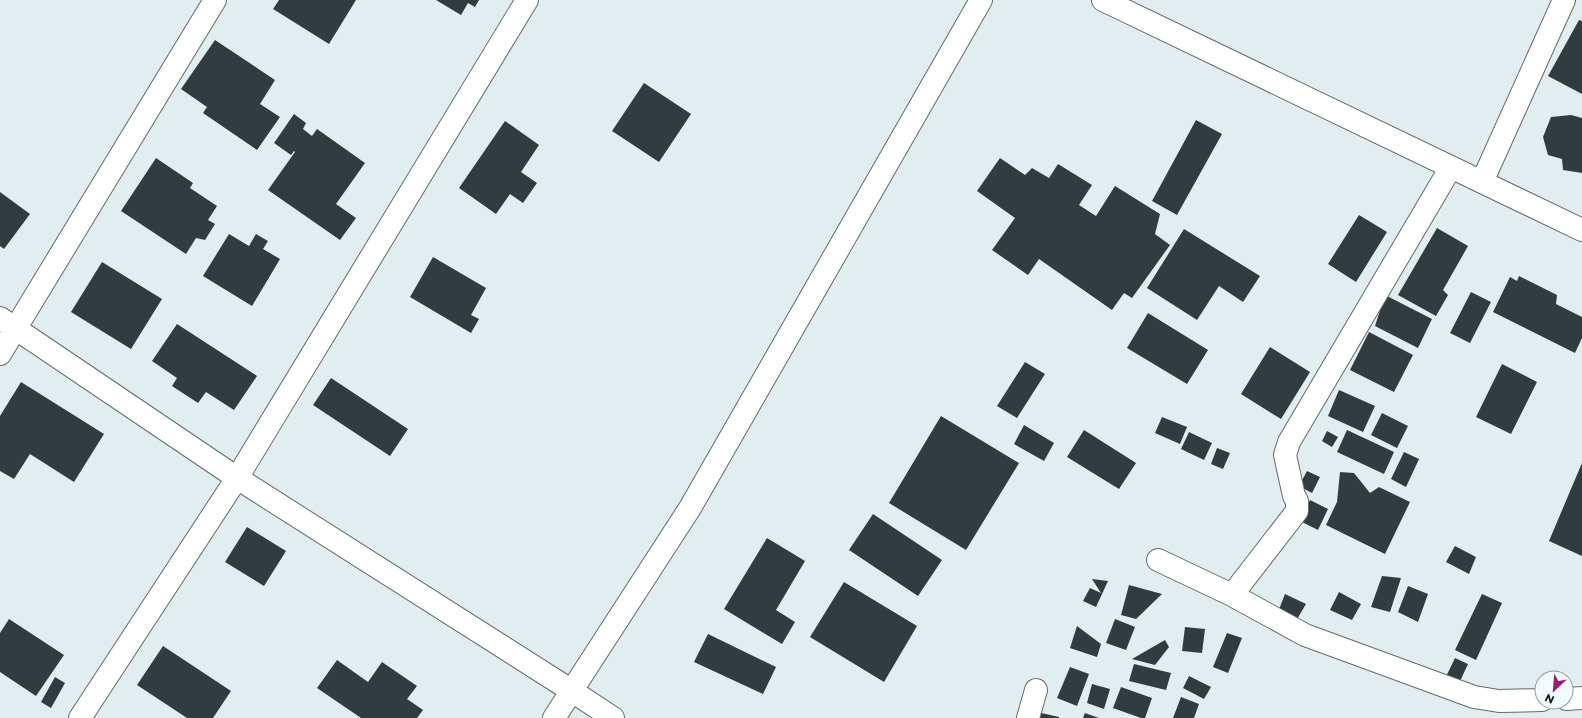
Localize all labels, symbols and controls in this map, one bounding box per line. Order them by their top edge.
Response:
north arrow [1534,670,1574,710]
text: N [1543,691,1557,707]

